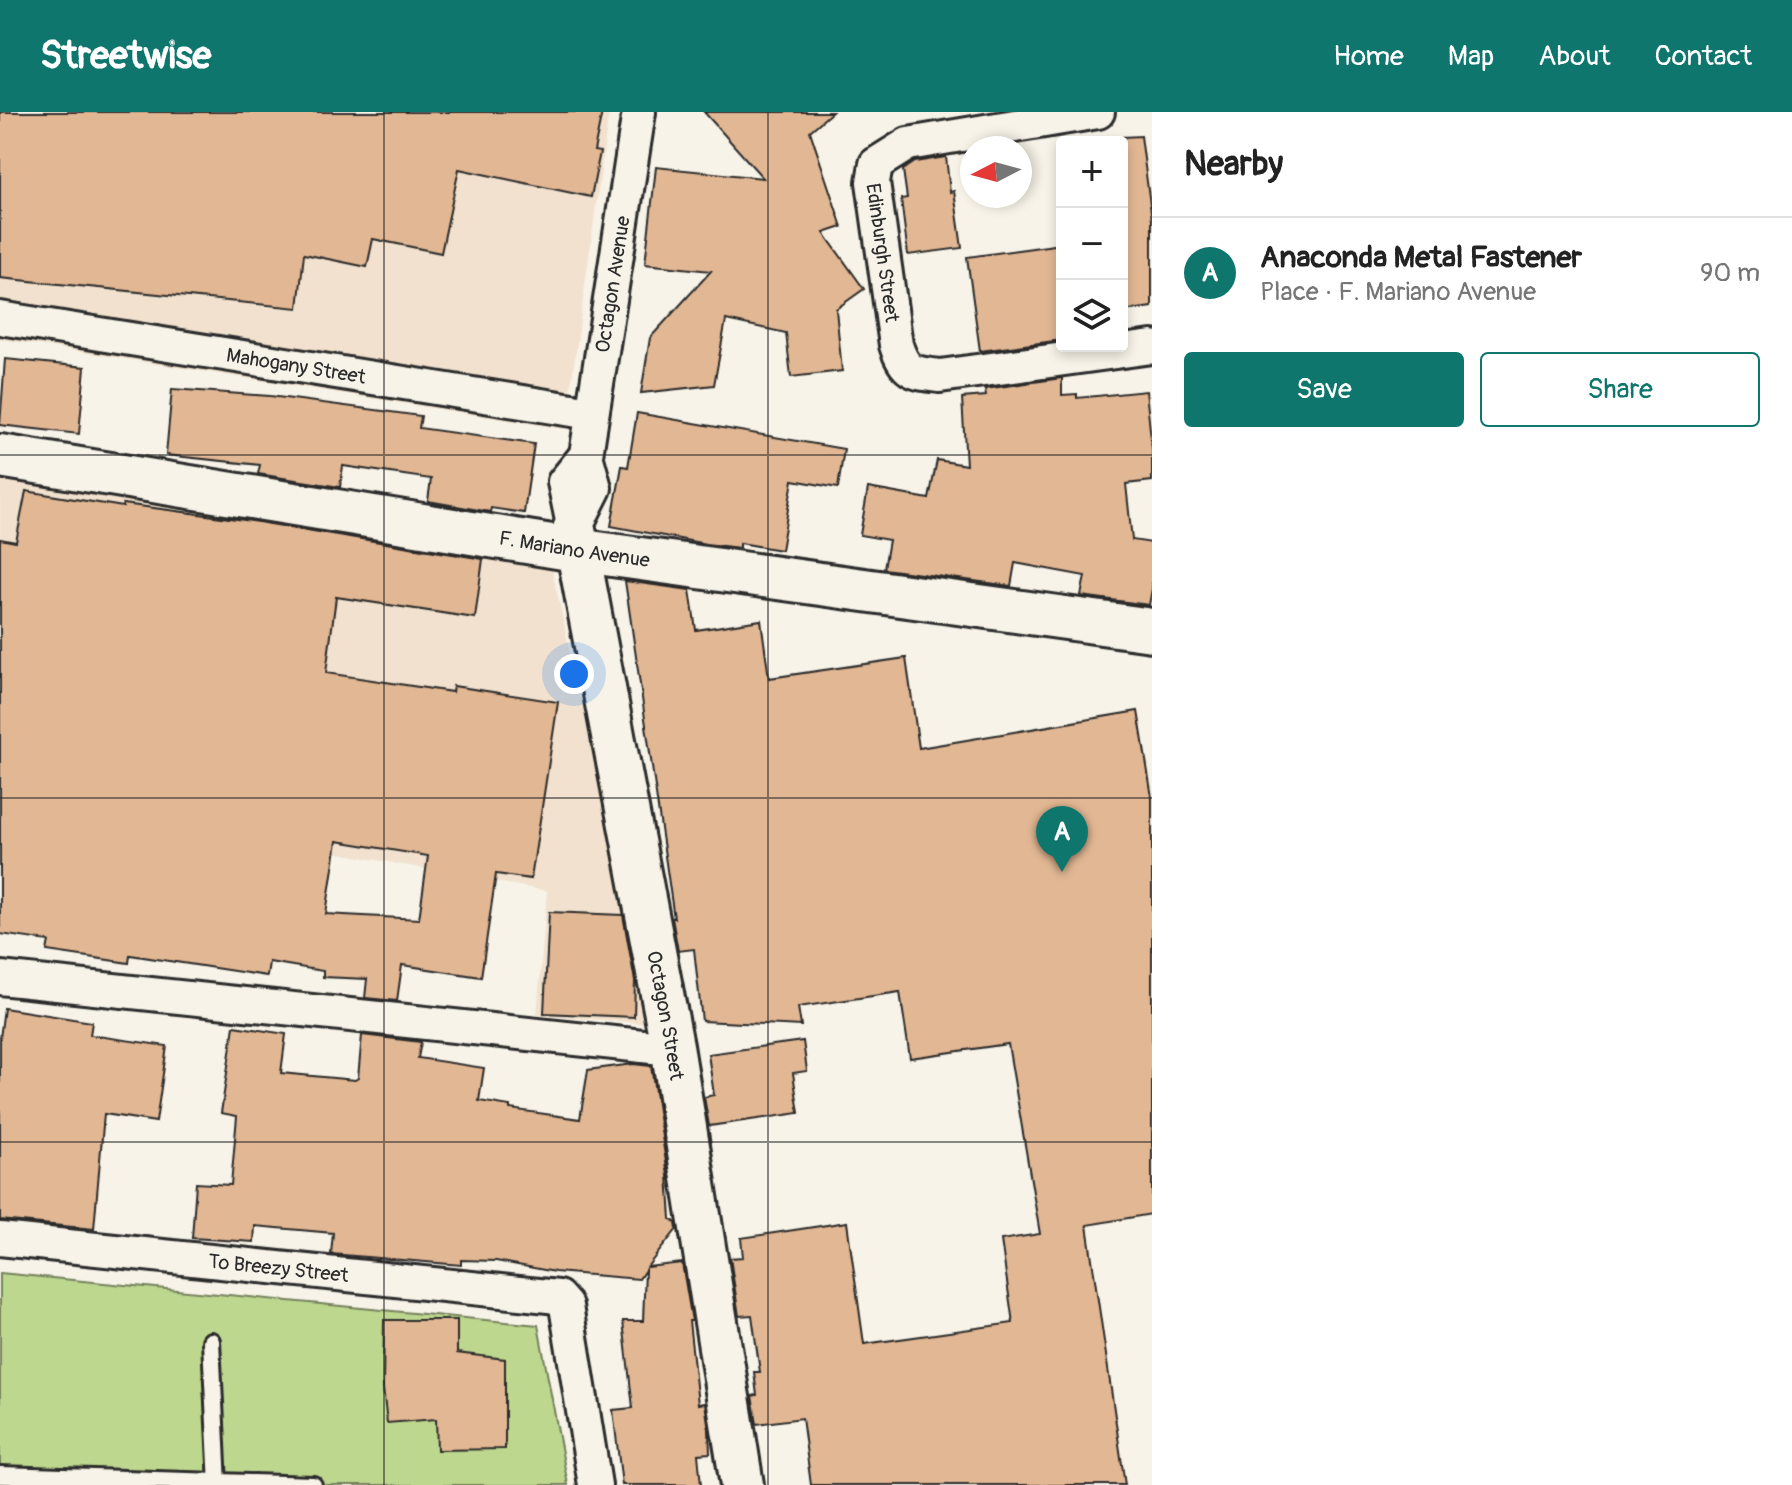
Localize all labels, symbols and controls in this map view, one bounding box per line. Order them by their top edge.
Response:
text: Streetwise [40,32,211,80]
text: Home [1333,39,1404,74]
text: Map [1448,39,1494,74]
text: About [1538,39,1611,74]
text: Contact [1655,39,1752,74]
north arrow [960,136,1032,208]
map controls [1056,136,1128,352]
button: + [1056,136,1128,208]
text: Nearby [1184,143,1283,186]
street label: Edinburgh Street [860,182,905,325]
button: − [1056,208,1128,280]
street label: Octagon Avenue [590,214,636,354]
text: Anaconda Metal Fastener [1260,239,1582,276]
text: A [1202,257,1218,289]
text: 90 m [1700,257,1760,289]
text: Place · F. Mariano Avenue [1260,276,1536,308]
button: layers [1056,280,1128,352]
street label: Mahogany Street [225,343,369,390]
button: Save [1184,352,1464,427]
button: Share [1480,352,1760,427]
street label: F. Mariano Avenue [497,526,652,573]
your location [554,654,594,694]
pin: A [1036,806,1088,872]
street label: Octagon Street [641,949,689,1083]
street label: To Breezy Street [207,1249,351,1288]

